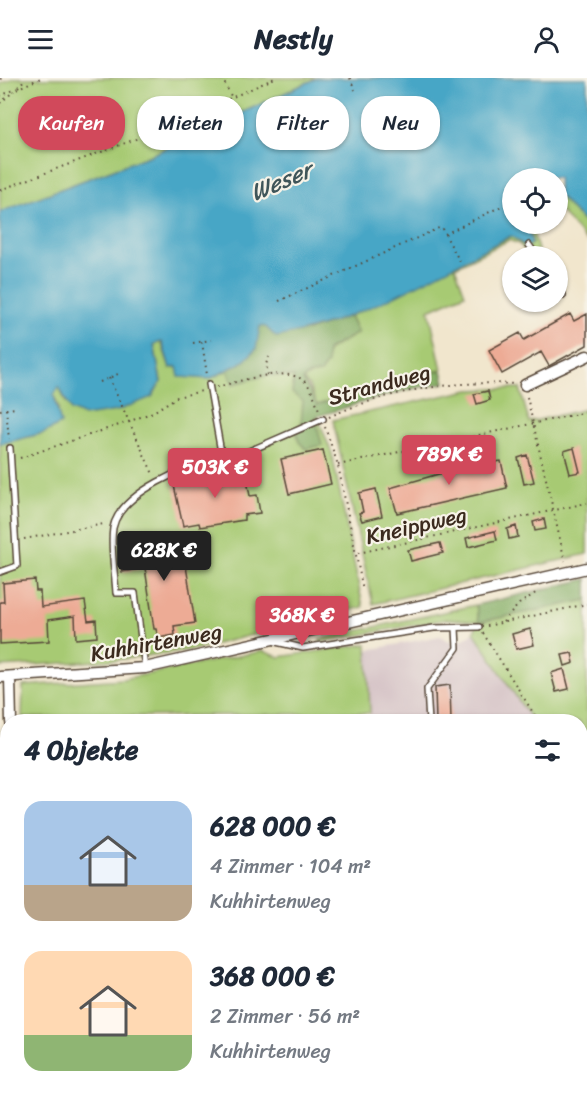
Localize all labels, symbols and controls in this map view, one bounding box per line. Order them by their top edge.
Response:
text: Nestly [254,15,333,63]
icon: menu [24,23,57,56]
icon: person [530,23,563,56]
chip: Kaufen [18,96,125,150]
chip: Mieten [137,96,244,150]
chip: Filter [256,96,349,150]
chip: Neu [361,96,440,150]
water label: Weser [243,148,323,213]
map controls [502,168,568,312]
button: locate [502,168,568,234]
button: layers [502,246,568,312]
street label: Strandweg [324,352,435,417]
pin: 789K € [400,435,498,486]
text: 789K € [416,437,482,472]
pin: 503K € [166,448,264,499]
text: 503K € [182,450,248,485]
street label: Kneippweg [362,495,471,556]
pin: 628K € [115,531,213,582]
text: 628K € [131,533,197,568]
pin: 368K € [253,596,351,647]
text: 368K € [269,598,335,633]
street label: Kuhhirtenweg [87,612,225,673]
text: 4 Objekte [24,727,138,773]
icon: filters [531,734,564,767]
text: 628 000 € [210,803,336,849]
icon: home [72,825,144,897]
text: 4 Zimmer · 104 m² [210,849,371,884]
text: Kuhhirtenweg [210,884,331,919]
text: 368 000 € [210,953,335,999]
icon: home [72,975,144,1047]
text: 2 Zimmer · 56 m² [210,999,360,1034]
text: Kuhhirtenweg [210,1034,331,1069]

